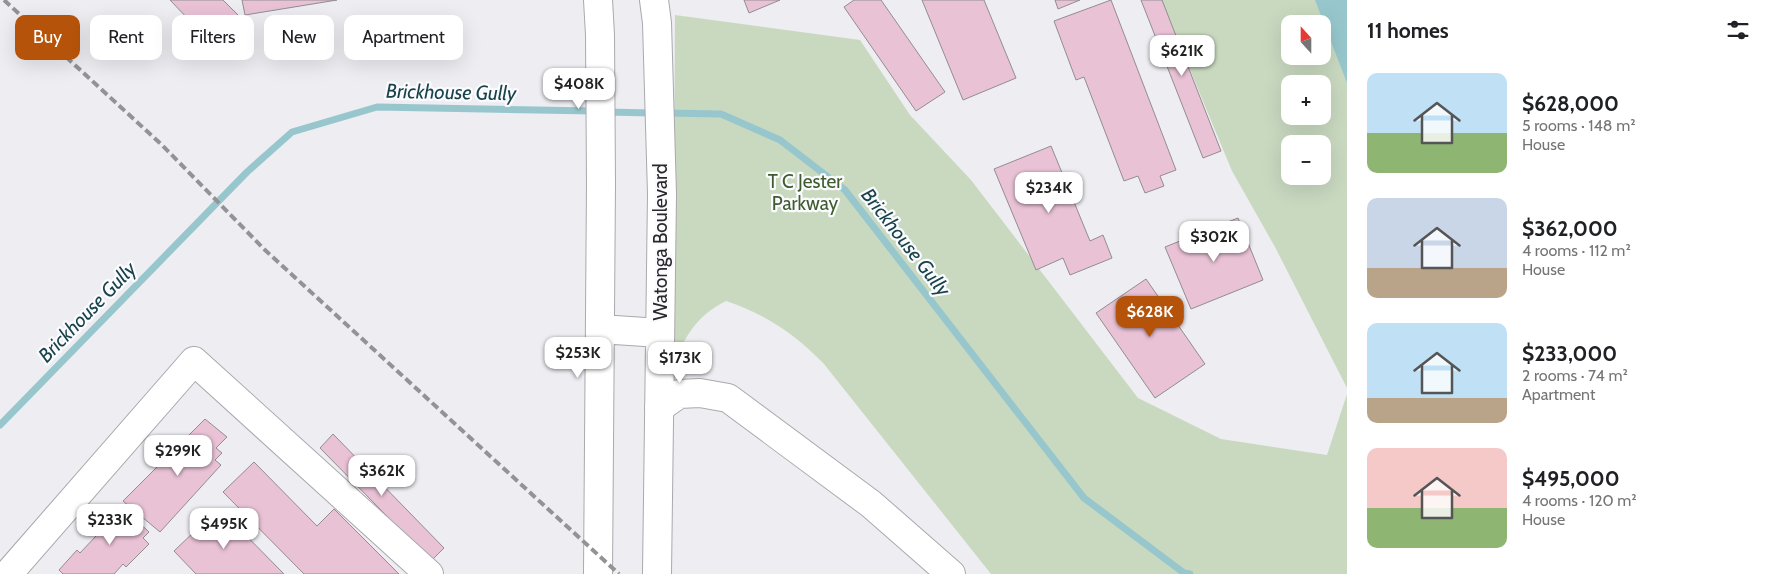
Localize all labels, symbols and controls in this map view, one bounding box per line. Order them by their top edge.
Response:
chip: Buy [15,15,80,60]
chip: Rent [90,15,162,60]
chip: Filters [172,15,254,60]
chip: New [264,15,334,60]
chip: Apartment [344,15,463,60]
north arrow [1281,15,1331,65]
map controls [1281,15,1331,185]
icon: filters [1724,16,1752,44]
text: 11 homes [1367,18,1449,43]
pin: $621K [1147,34,1217,77]
text: $621K [1161,41,1203,60]
pin: $408K [544,68,614,110]
text: $408K [554,74,604,93]
button: + [1281,75,1331,125]
water label: Brickhouse Gully [386,79,517,105]
text: $628,000 [1522,91,1619,116]
icon: home [1407,93,1467,153]
text: 5 rooms · 148 m² [1522,116,1635,135]
button: − [1281,135,1331,185]
text: House [1522,135,1565,154]
street label: Watonga Boulevard [649,164,672,320]
park label: T C Jester Parkway [768,170,842,215]
pin: $234K [1014,172,1084,214]
text: $234K [1026,178,1072,197]
water label: Brickhouse Gully [856,183,956,301]
text: $362,000 [1522,216,1618,241]
icon: home [1407,218,1467,278]
pin: $302K [1179,220,1249,263]
text: $302K [1190,227,1238,246]
text: 4 rooms · 112 m² [1522,241,1631,260]
water label: Brickhouse Gully [33,256,141,367]
text: House [1522,260,1565,279]
pin: $628K [1115,296,1185,338]
text: $628K [1127,302,1173,321]
pin: $253K [543,336,613,379]
text: $233,000 [1522,341,1617,366]
pin: $173K [645,342,715,384]
text: $253K [556,343,601,362]
icon: home [1407,343,1467,403]
text: $173K [659,348,701,367]
text: 2 rooms · 74 m² [1522,366,1628,385]
text: Apartment [1522,385,1595,404]
pin: $299K [143,434,213,477]
text: $299K [155,441,201,460]
pin: $362K [347,454,417,497]
text: $362K [359,461,405,480]
text: $495,000 [1522,466,1619,491]
icon: home [1407,468,1467,528]
text: 4 rooms · 120 m² [1522,491,1637,510]
pin: $233K [75,504,145,546]
pin: $495K [189,508,259,550]
text: $233K [87,510,133,529]
text: House [1522,510,1565,529]
text: $495K [201,514,247,533]

